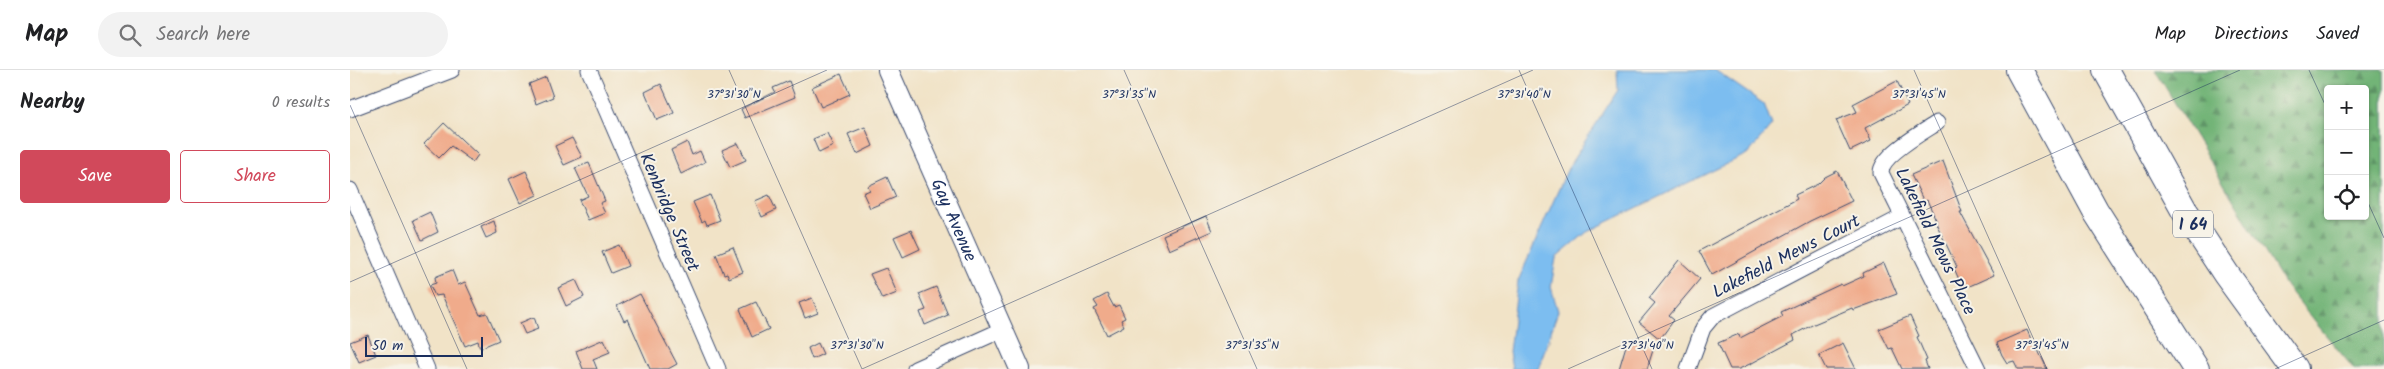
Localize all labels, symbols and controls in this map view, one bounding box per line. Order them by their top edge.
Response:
search box [98,12,448,57]
text: Map [25,15,68,54]
text: Search here [156,20,250,50]
text: Map [2154,20,2186,49]
text: Directions [2214,20,2288,49]
text: Saved [2316,20,2359,49]
icon: search [116,21,144,49]
text: 37°31'30"N [707,85,761,104]
text: 37°31'35"N [1102,85,1156,104]
text: 37°31'40"N [1497,85,1551,104]
text: 37°31'45"N [1892,85,1946,104]
map controls [2324,85,2369,220]
button: + [2324,85,2369,130]
text: Nearby [20,86,85,119]
text: 0 results [272,90,330,115]
button: − [2324,130,2369,175]
street label: Kenbridge Street [631,149,707,277]
button: Save [20,150,170,203]
button: Share [180,150,330,203]
street label: Lakefield Mews Place [1886,163,1983,320]
street label: Gay Avenue [922,174,984,267]
button: locate [2324,175,2369,220]
street label: Lakefield Mews Court [1708,207,1867,307]
road number: I 64 [2173,210,2213,238]
scale bar [365,334,482,357]
text: 50 m [372,335,403,357]
text: 37°31'30"N [830,336,884,355]
text: 37°31'35"N [1225,336,1279,355]
text: 37°31'40"N [1620,336,1674,355]
text: 37°31'45"N [2015,336,2069,355]

